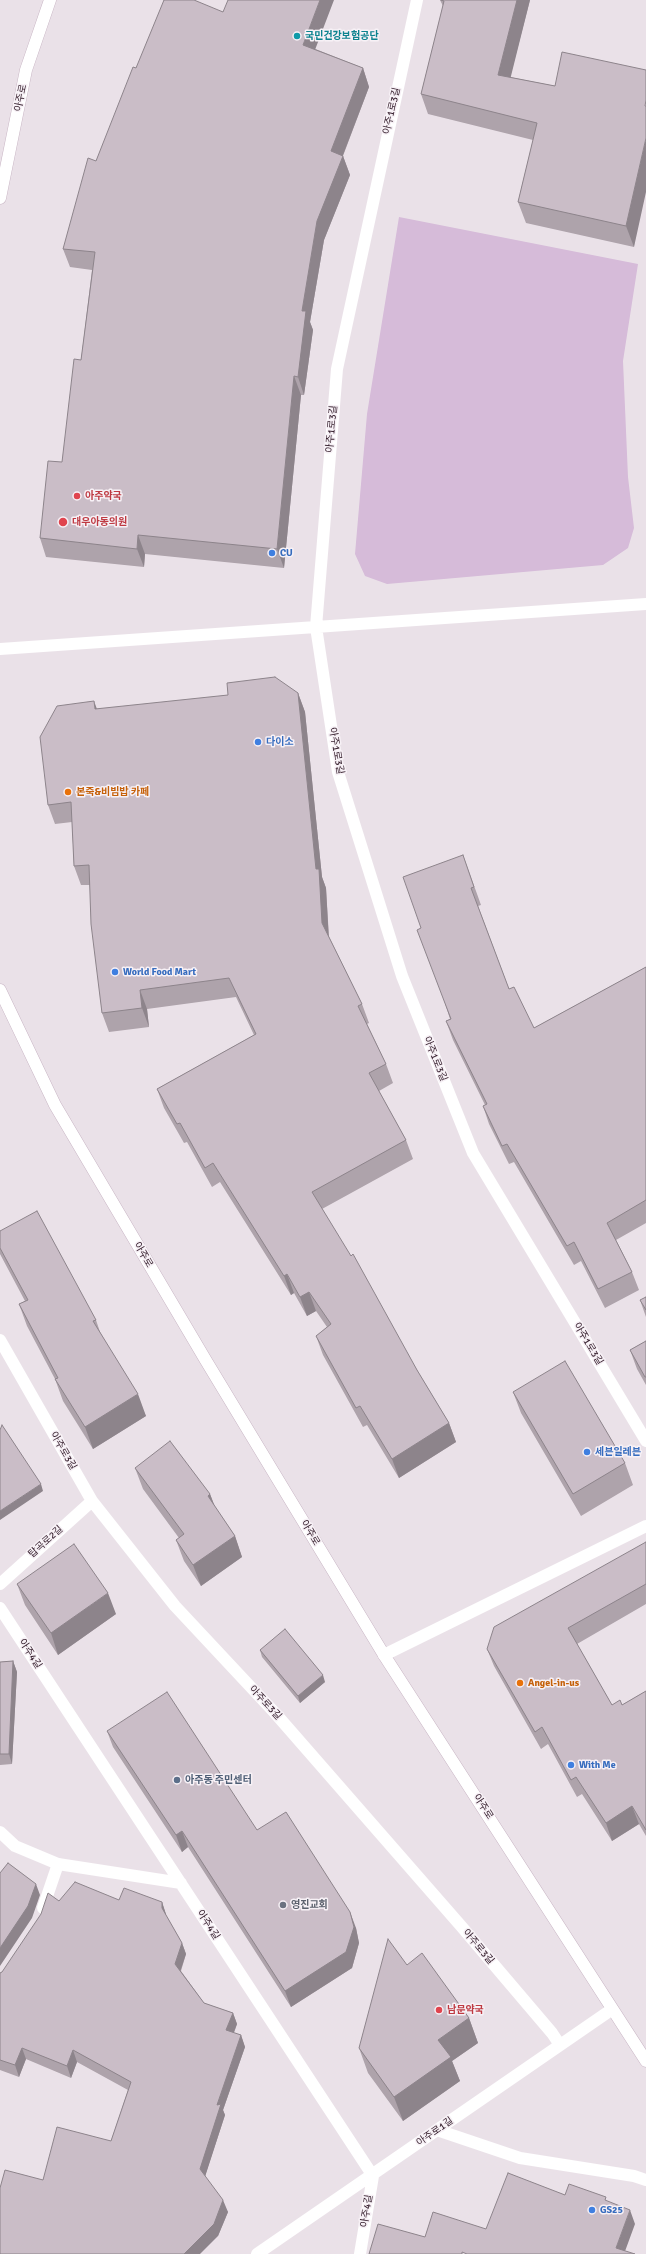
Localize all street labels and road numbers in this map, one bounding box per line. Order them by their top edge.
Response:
street label: 아주로 [12,83,30,113]
street label: 아주1로3길 [381,86,403,136]
street label: 아주1로3길 [324,405,340,453]
street label: 아주1로3길 [326,727,346,775]
street label: 아주1로3길 [421,1035,449,1083]
street label: 아주로 [131,1240,155,1270]
street label: 아주1로3길 [571,1321,605,1367]
street label: 아주로3길 [47,1430,79,1472]
street label: 아주로 [298,1518,322,1548]
street label: 탑곡로2길 [26,1523,66,1561]
street label: 아주4길 [16,1637,44,1671]
street label: 아주로3길 [246,1683,284,1723]
street label: 아주로 [470,1792,496,1822]
street label: 아주4길 [194,1908,222,1942]
street label: 아주로3길 [460,1927,496,1967]
street label: 아주로1길 [414,2115,456,2149]
street label: 아주4길 [358,2194,376,2228]

